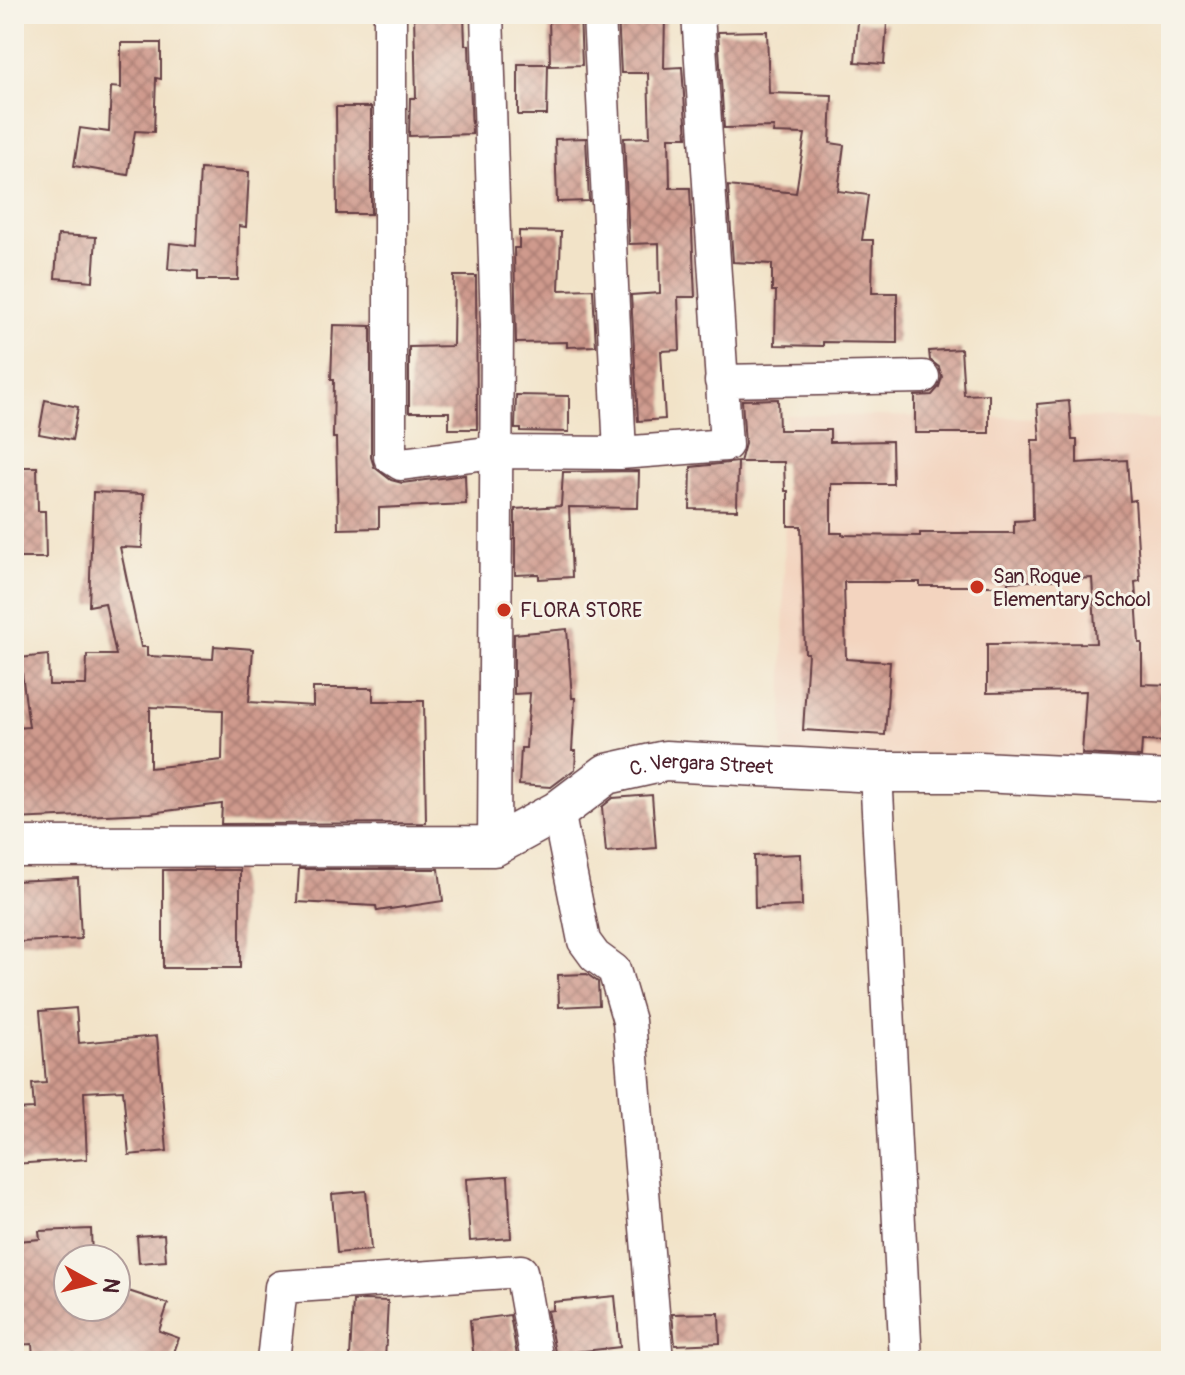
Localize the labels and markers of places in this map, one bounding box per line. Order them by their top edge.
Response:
place label: San Roque Elementary School [993,564,1151,612]
marker: San Roque Elementary School [968,578,986,596]
place label: FLORA STORE [520,598,642,623]
marker: FLORA STORE [495,601,513,619]

